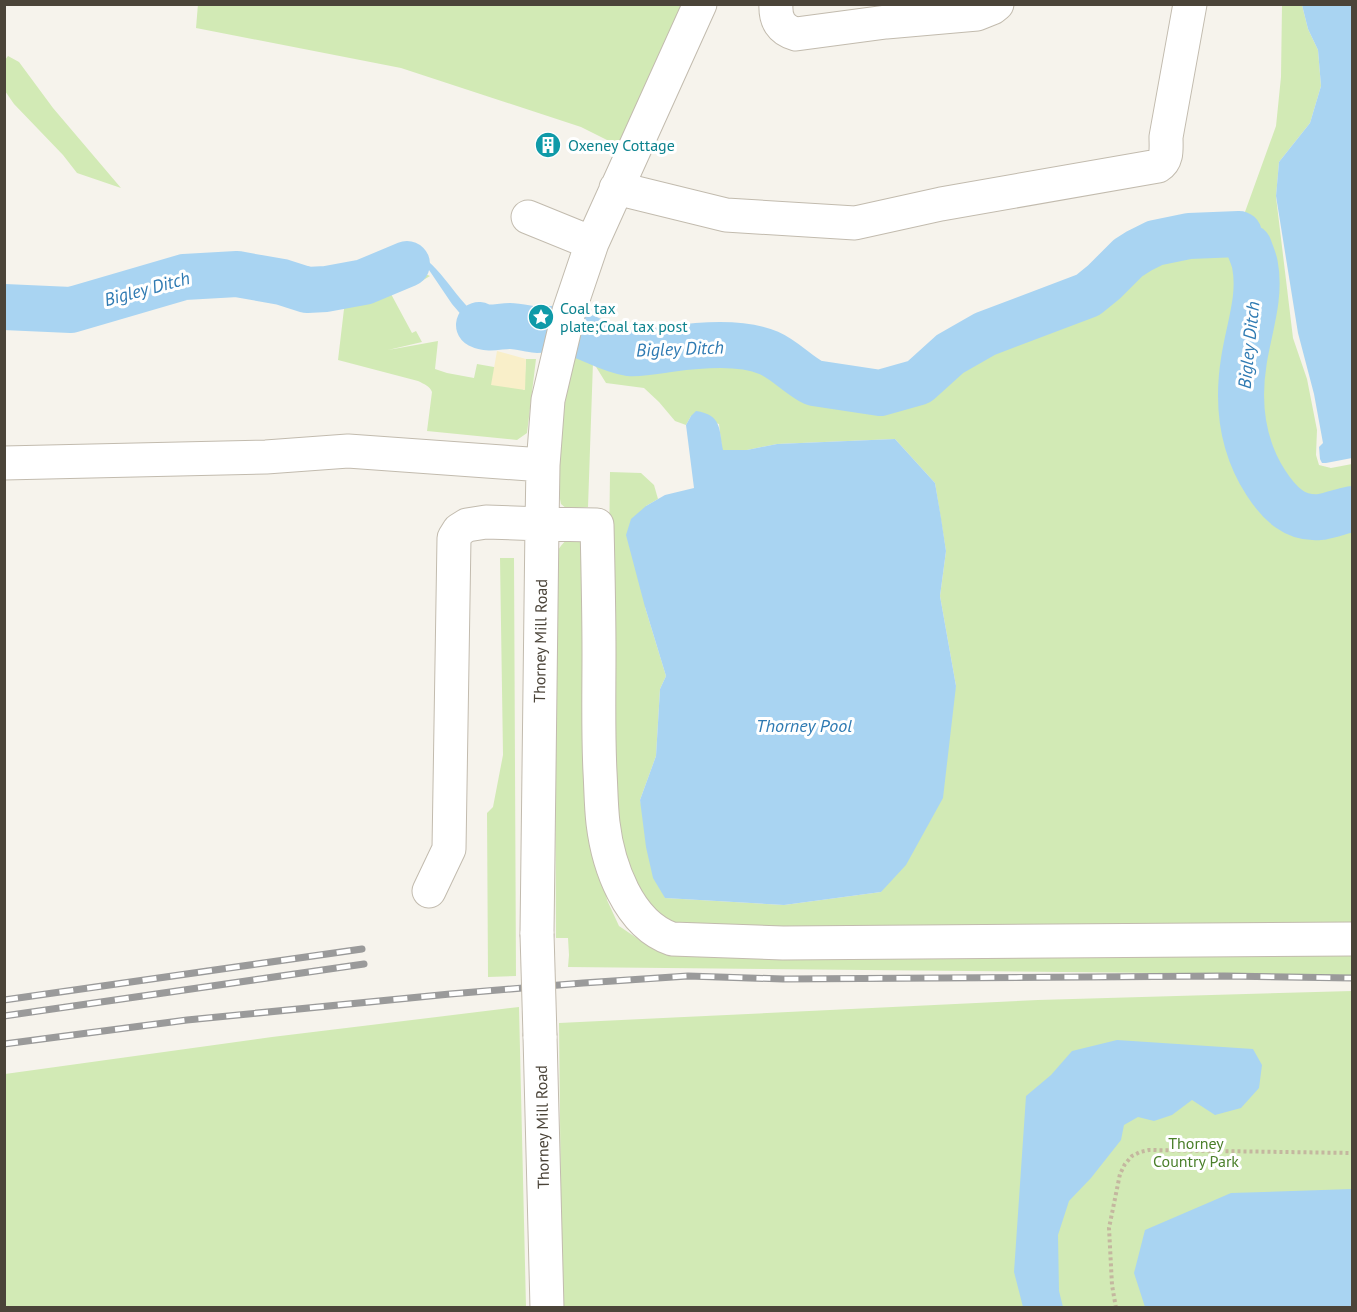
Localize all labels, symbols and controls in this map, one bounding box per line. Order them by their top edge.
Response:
building icon: Oxeney Cottage [533,130,563,160]
place label: Oxeney Cottage [568,135,675,155]
water label: Bigley Ditch [102,266,192,311]
place label: Coal tax plate;Coal tax post [560,298,688,336]
water label: Bigley Ditch [1232,300,1265,390]
place icon: Coal tax plate;Coal tax post [526,302,556,332]
water label: Bigley Ditch [636,335,724,362]
street label: Thorney Mill Road [529,579,551,703]
water label: Thorney Pool [756,714,852,737]
street label: Thorney Mill Road [531,1065,553,1189]
park label: Thorney Country Park [1153,1133,1239,1171]

